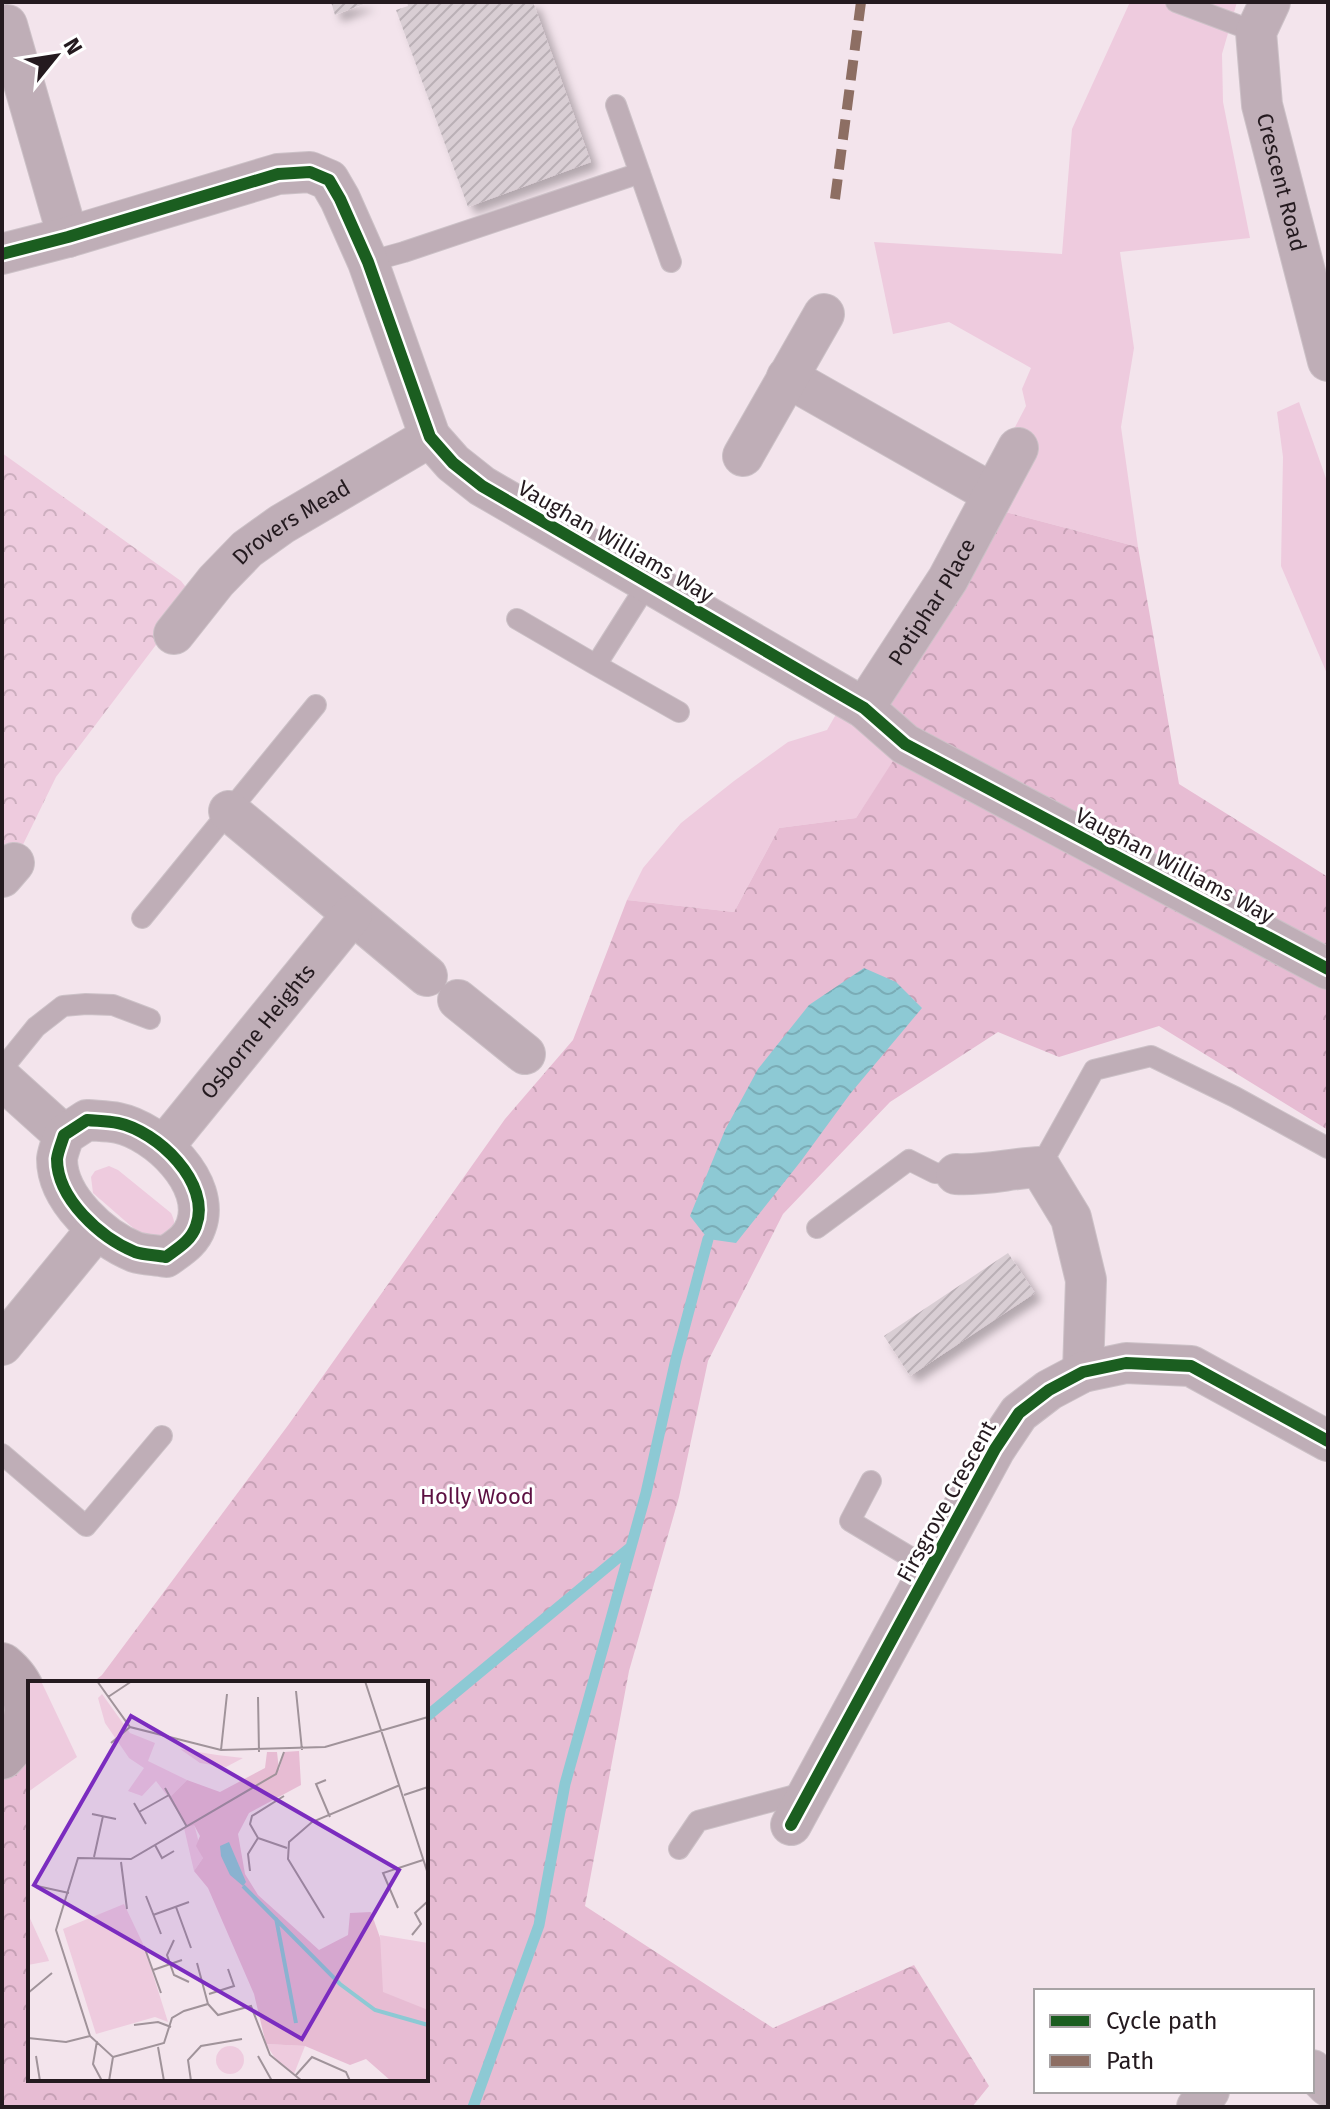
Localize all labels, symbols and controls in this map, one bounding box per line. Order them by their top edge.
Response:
north arrow [16,16,96,96]
text: N [58,33,88,59]
street label: Crescent Road [1251,110,1312,254]
street label: Drovers Mead [226,474,355,570]
street label: Vaughan Williams Way [513,474,719,609]
street label: Potiphar Place [882,534,981,671]
street label: Vaughan Williams Way [1071,802,1279,929]
street label: Osborne Heights [195,958,321,1105]
street label: Firsgrove Crescent [891,1416,1002,1587]
park label: Holly Wood [420,1483,534,1510]
inset map [28,1681,428,2081]
legend [1034,1989,1314,2093]
text: Cycle path [1106,2007,1218,2035]
text: Path [1106,2047,1154,2075]

